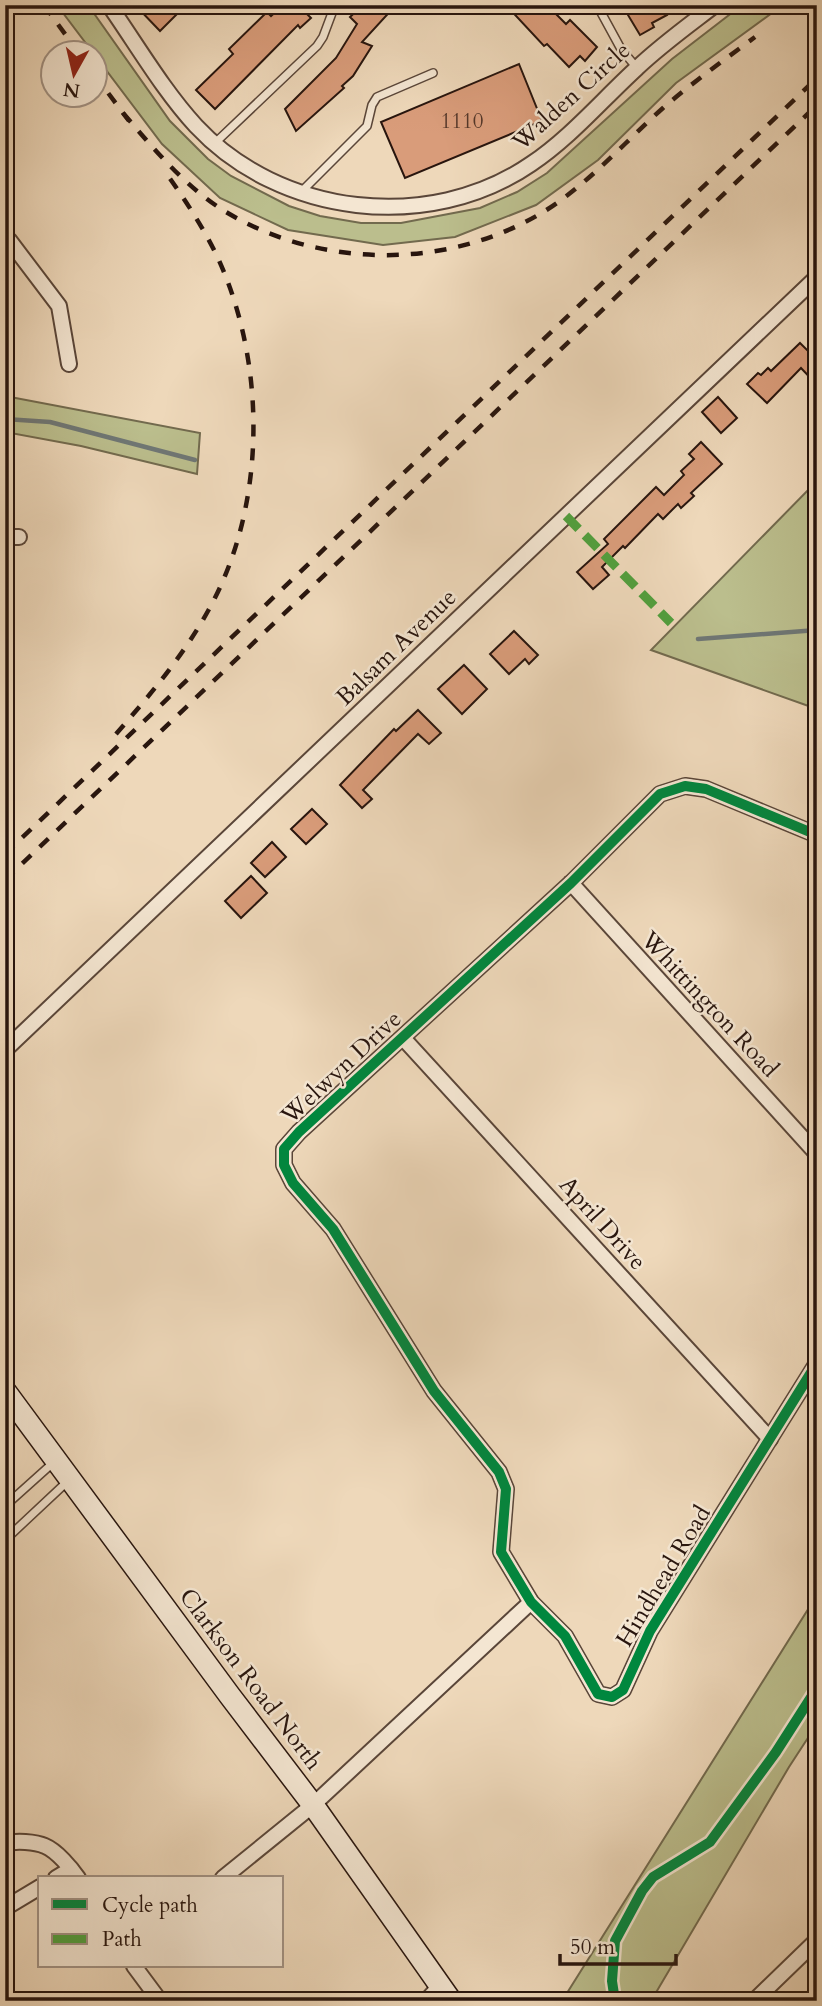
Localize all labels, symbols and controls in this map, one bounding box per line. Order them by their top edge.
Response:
street label: Walden Circle [504,34,638,159]
north arrow [38,38,108,108]
text: N [61,76,82,104]
house number: 1110 [440,107,484,136]
street label: Balsam Avenue [329,581,464,713]
street label: Whittington Road [632,923,786,1085]
street label: Welwyn Drive [273,1003,409,1132]
street label: April Drive [552,1169,654,1277]
street label: Hindhead Road [608,1499,719,1653]
street label: Clarkson Road North [171,1582,330,1777]
legend [38,1876,284,1968]
text: Cycle path [102,1891,198,1920]
scale bar [560,1922,675,1966]
text: Path [102,1925,142,1954]
text: 50 m [570,1933,615,1962]

